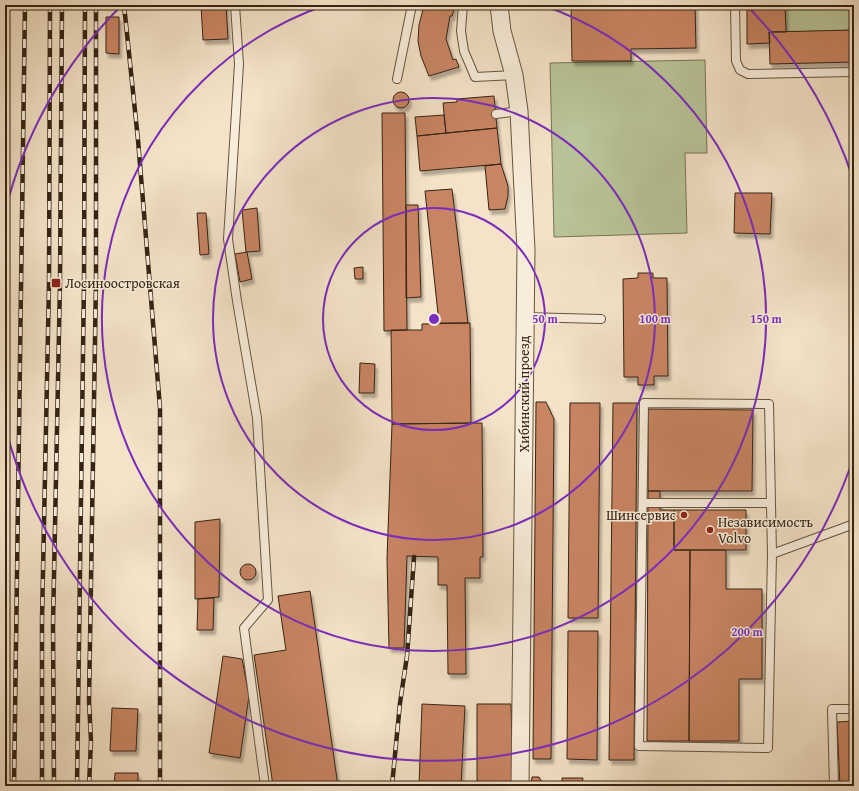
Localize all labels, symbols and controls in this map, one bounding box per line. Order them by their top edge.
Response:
place label: Лосиноостровская [65,273,180,293]
marker: Лосиноостровская [50,277,62,289]
text: 50 m [532,310,558,327]
text: 100 m [639,310,672,327]
text: 150 m [750,310,783,327]
centre of rings [427,312,441,326]
street label: Хибинский проезд [514,335,534,452]
place label: Шинсервис [606,505,676,525]
marker: Шинсервис [679,510,689,520]
place label: Независимость Volvo [718,512,813,548]
marker: Независимость Volvo [705,525,715,535]
text: 200 m [731,623,764,640]

